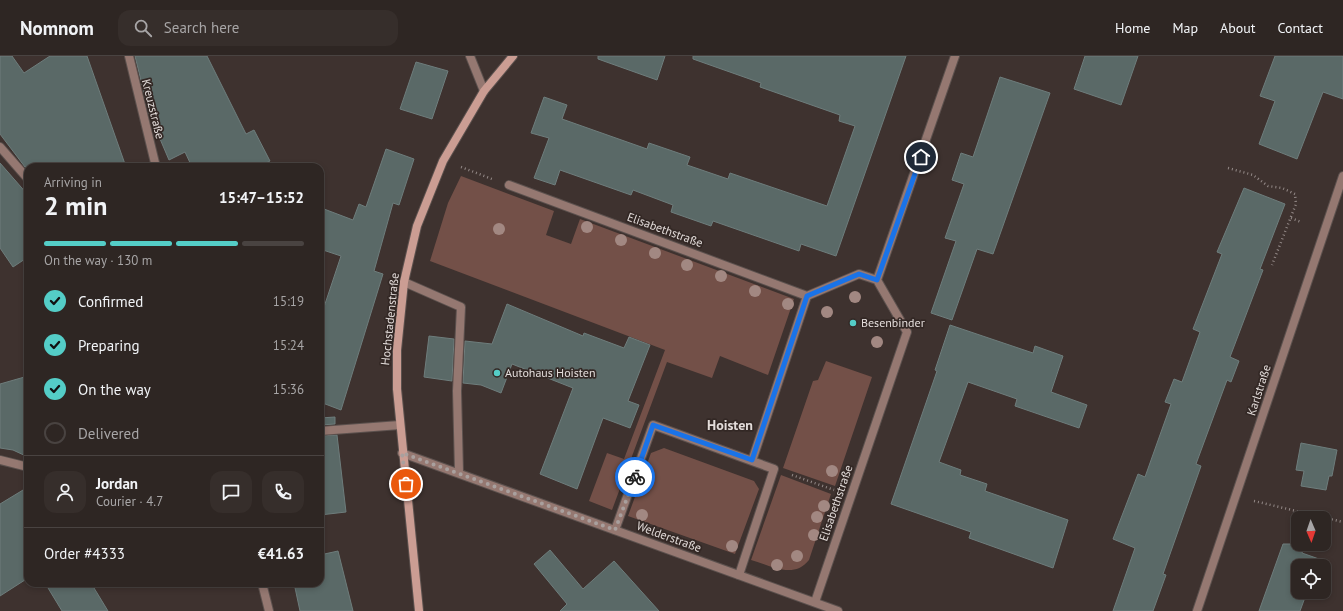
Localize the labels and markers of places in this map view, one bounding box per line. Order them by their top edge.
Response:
pin [904,140,938,174]
place label: Besenbinder [861,315,925,330]
marker: Besenbinder [848,318,858,328]
place label: Autohaus Hoisten [505,365,595,380]
marker: Autohaus Hoisten [492,368,502,378]
pin [389,467,423,501]

